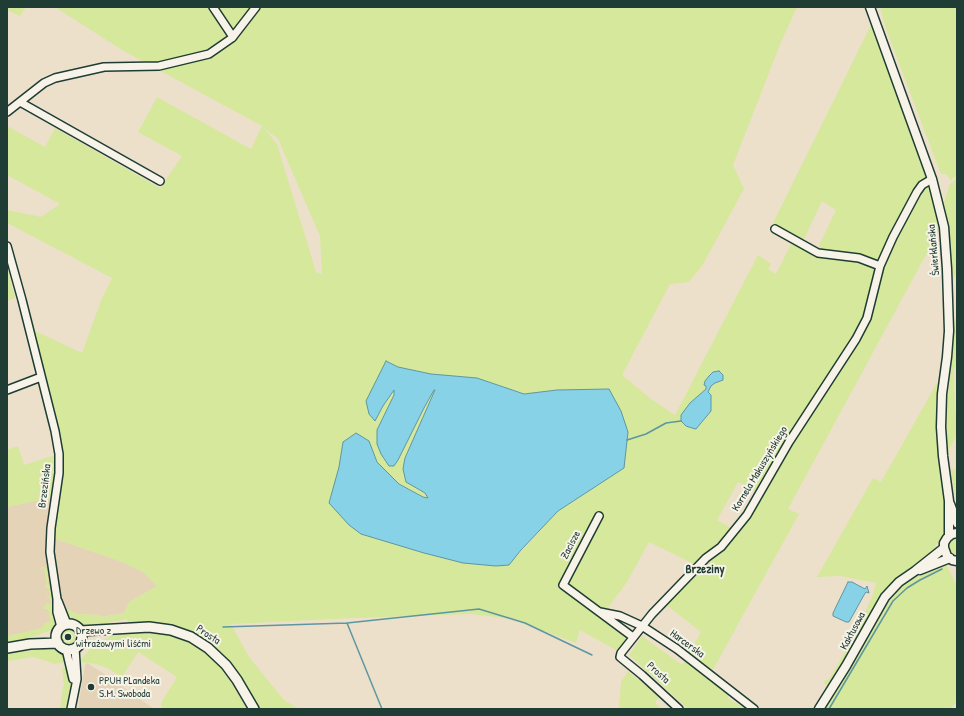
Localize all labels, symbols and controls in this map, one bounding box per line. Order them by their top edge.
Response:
street label: Świerklańska [925,224,943,276]
street label: Kornela Makuszyńskiego [729,424,791,514]
street label: Brzezińska [36,463,54,509]
street label: Zacisze [558,529,584,561]
district label: Brzeziny [686,563,724,577]
street label: Kaktusowa [838,610,868,652]
street label: Prosta [193,622,223,648]
place label: Drzewo z witrażowymi liśćmi [76,624,151,650]
street label: Harcerska [667,627,707,661]
marker: Drzewo z witrażowymi liśćmi [63,632,73,642]
street label: Prosta [644,659,672,687]
place label: PPUH PLandeka S.M. Swoboda [99,674,160,700]
marker: PPUH PLandeka S.M. Swoboda [86,682,96,692]

